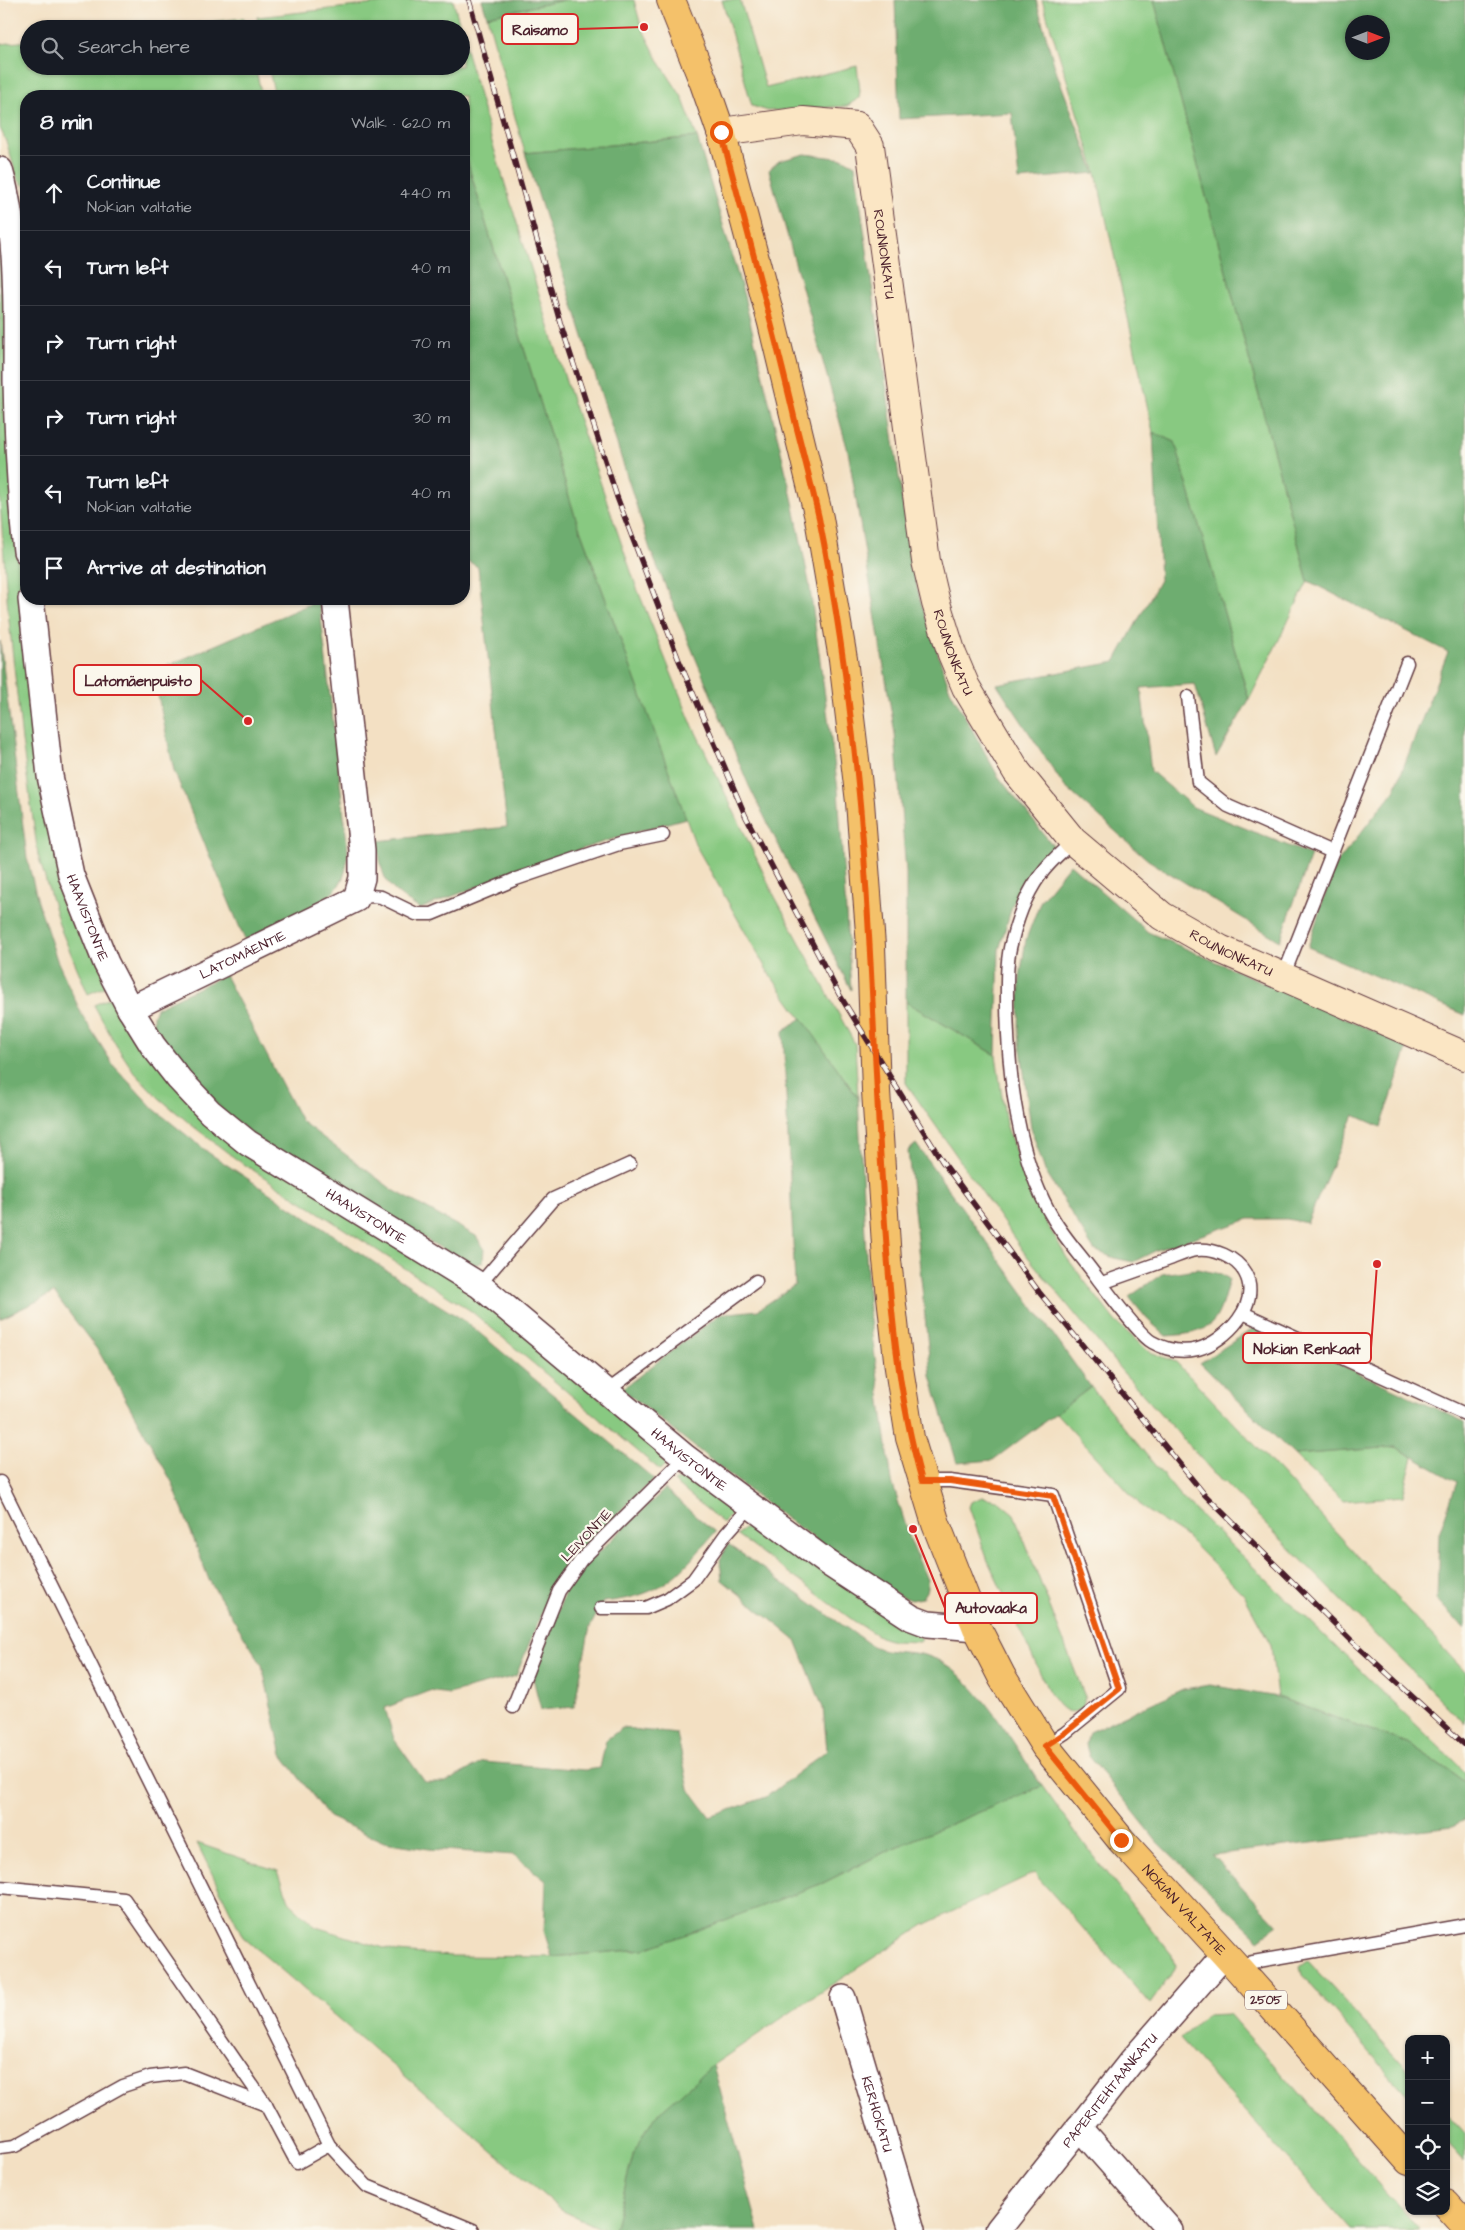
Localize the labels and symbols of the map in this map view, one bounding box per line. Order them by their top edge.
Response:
callout: Raisamo [502,14,578,44]
north arrow [1345,15,1390,60]
text: Raisamo [512,20,568,41]
route start [710,121,733,144]
street label: ROUNIONKATU [868,208,900,301]
street label: ROUNIONKATU [928,607,978,700]
callout: Latomäenpuisto [74,665,201,695]
text: Latomäenpuisto [84,671,192,692]
street label: HAAVISTONTIE [61,871,114,965]
street label: LATOMÄENTIE [196,925,290,985]
street label: ROUNIONKATU [1186,925,1276,982]
street label: HAAVISTONTIE [322,1184,411,1250]
callout: Nokian Renkaat [1243,1333,1371,1363]
text: Nokian Renkaat [1253,1339,1362,1360]
street label: HAAVISTONTIE [646,1424,732,1497]
street label: LEIVONTIE [557,1504,617,1567]
callout: Autovaaka [945,1593,1037,1623]
text: Autovaaka [955,1598,1027,1619]
route end [1110,1829,1133,1852]
street label: NOKIAN VALTATIE [1137,1861,1231,1961]
road number: 2505 [1245,1990,1287,2010]
street label: PAPERITEHTAANKATU [1058,2029,1163,2152]
street label: KERHOKATU [856,2074,897,2155]

